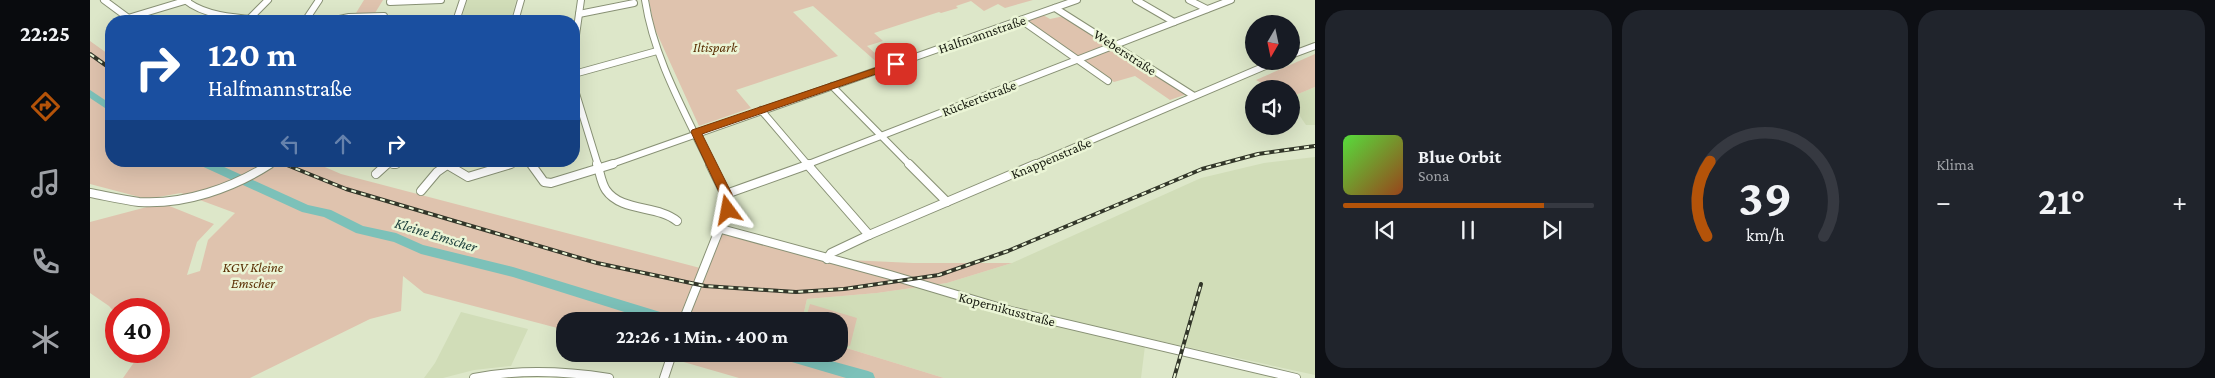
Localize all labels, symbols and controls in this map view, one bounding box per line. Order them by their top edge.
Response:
street label: Halfmannstraße [936,12,1028,56]
north arrow [1245,15,1300,70]
map controls [1245,15,1300,135]
text: 22:25 [20,21,70,46]
street label: Weberstraße [1091,26,1159,78]
icon: right [125,35,190,100]
text: 120 m [208,35,297,74]
park label: Iltispark [693,39,738,55]
pin [875,43,917,85]
icon: arrive [882,50,910,78]
text: Halfmannstraße [208,76,352,101]
street label: Rückertstraße [940,77,1018,119]
button: sound [1245,80,1300,135]
icon: directions [28,89,63,124]
icon: left [276,130,304,158]
icon: ahead [329,130,357,158]
icon: right [382,130,410,158]
street label: Knappenstraße [1008,134,1094,182]
text: Blue Orbit [1418,146,1501,167]
text: Klima [1936,156,1974,173]
icon: music [28,166,63,201]
text: Sona [1418,167,1449,184]
text: 39 [1738,168,1792,226]
text: 21° [2038,180,2085,222]
position arrow [701,183,753,235]
text: − [1936,186,1951,217]
text: + [2172,186,2187,217]
water label: Kleine Emscher [393,215,480,255]
icon: previous [1371,216,1399,244]
icon: pause [1454,216,1482,244]
icon: next [1538,216,1566,244]
text: km/h [1746,225,1785,245]
icon: phone [28,244,63,279]
park label: KGV Kleine Emscher [223,259,284,291]
street label: Kopernikusstraße [957,288,1057,330]
speed limit sign: 40 [105,298,170,363]
icon: climate [28,322,63,357]
text: 22:26 · 1 Min. · 400 m [616,326,788,347]

